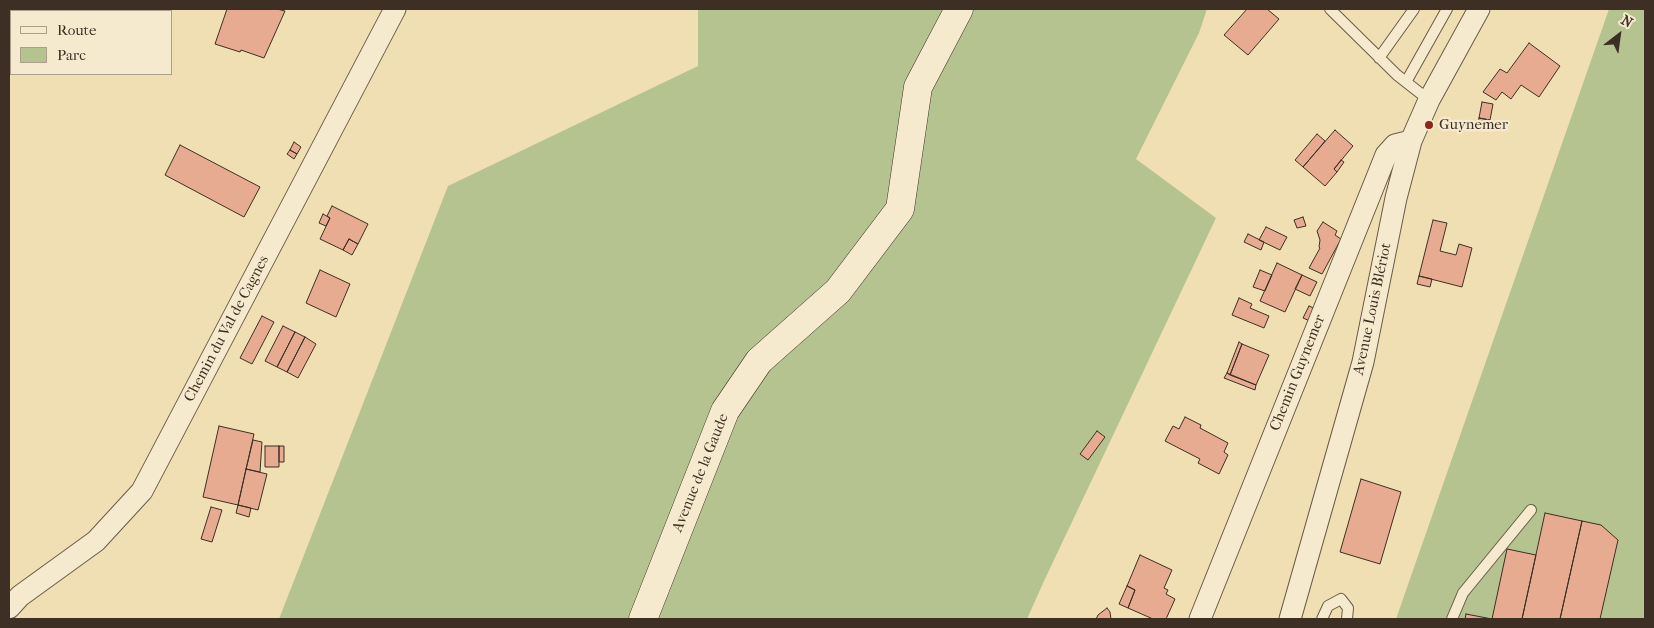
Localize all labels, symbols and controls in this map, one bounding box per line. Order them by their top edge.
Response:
legend [10,10,172,75]
north arrow [1594,10,1644,60]
text: N [1618,12,1636,32]
text: Route [57,21,96,39]
text: Parc [57,46,86,64]
place label: Guynemer [1439,116,1508,134]
marker: Guynemer [1423,119,1435,131]
street label: Avenue Louis Blériot [1350,241,1396,377]
street label: Chemin du Val de Cagnes [181,253,273,405]
street label: Chemin Guynemer [1266,312,1330,434]
street label: Avenue de la Gaude [669,411,733,535]

